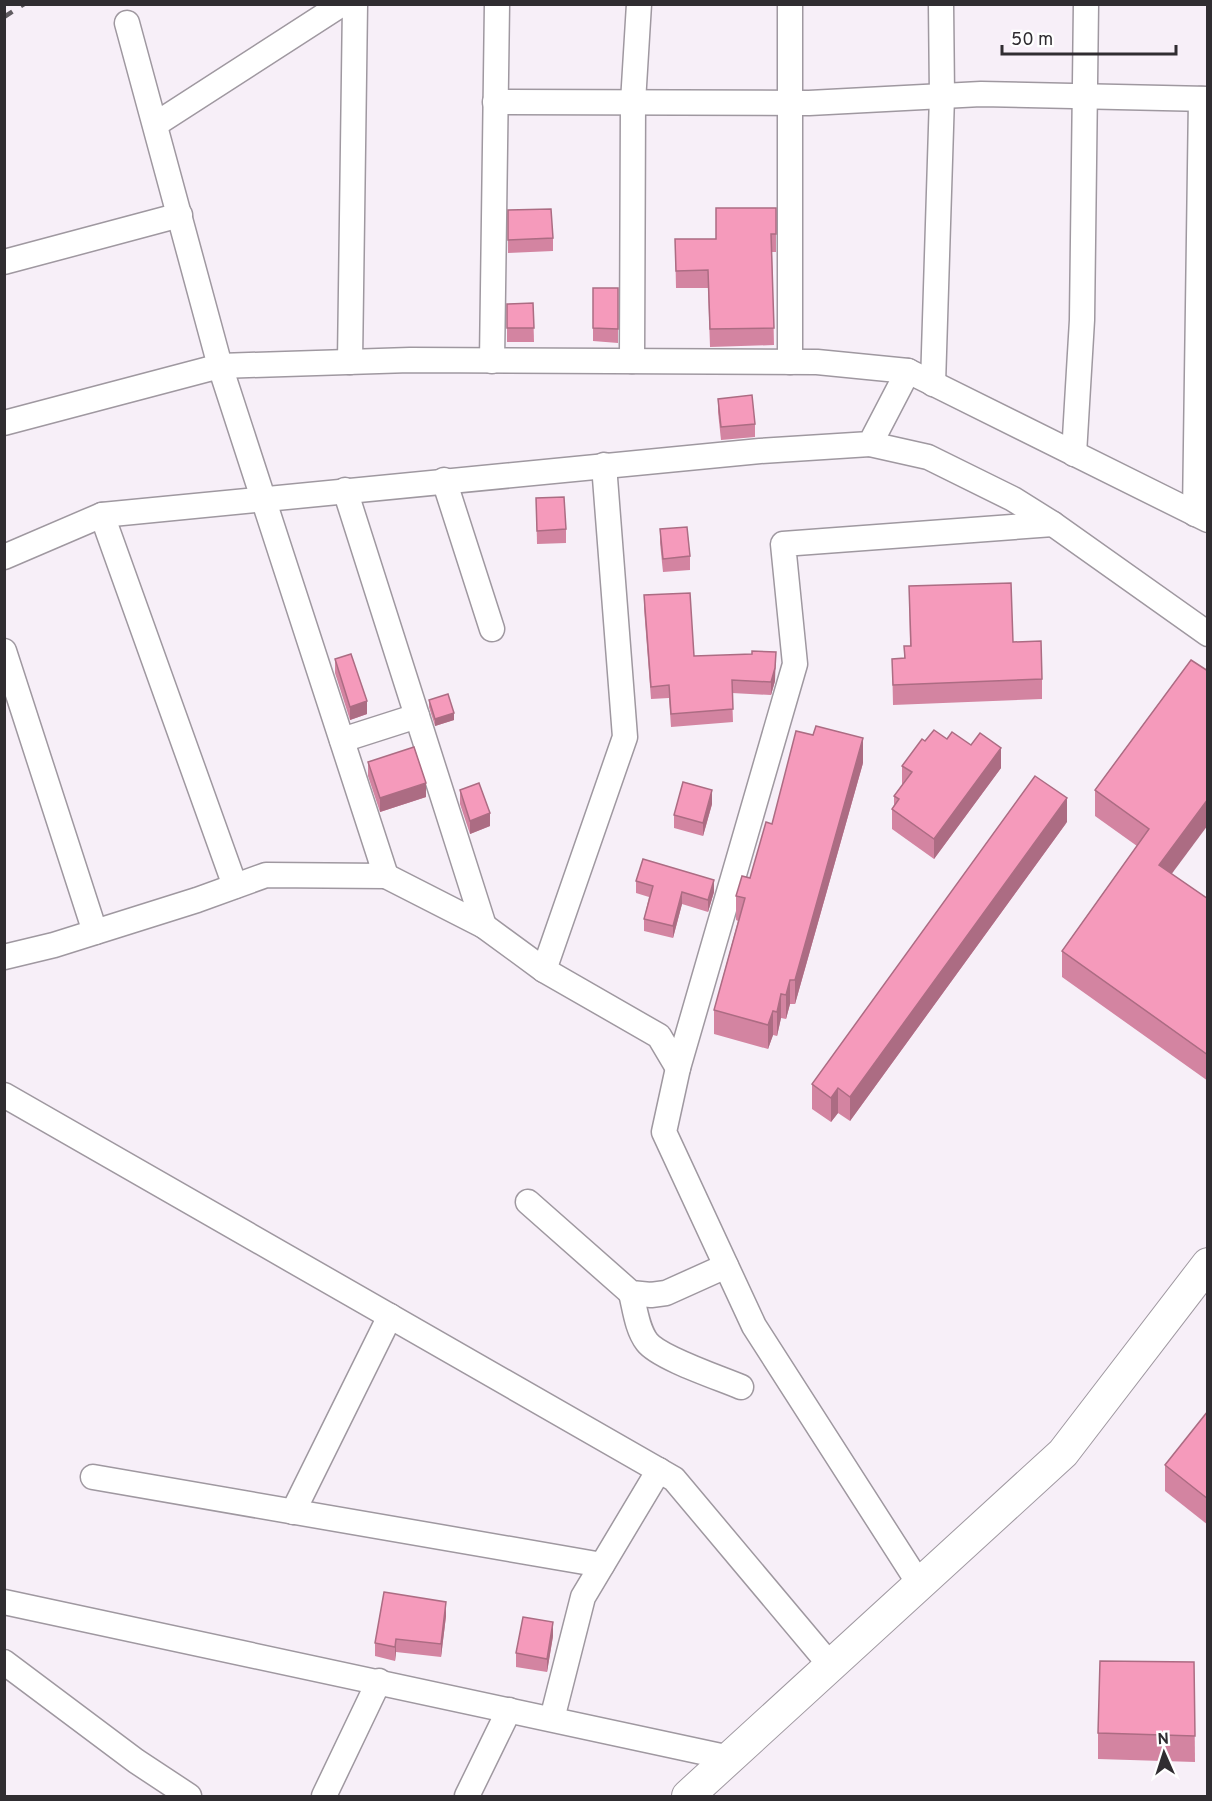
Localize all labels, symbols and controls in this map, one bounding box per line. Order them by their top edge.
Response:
scale bar [1002,18,1176,56]
text: 50 m [1011,29,1053,52]
north arrow [1134,1723,1194,1783]
text: N [1157,1730,1170,1750]

